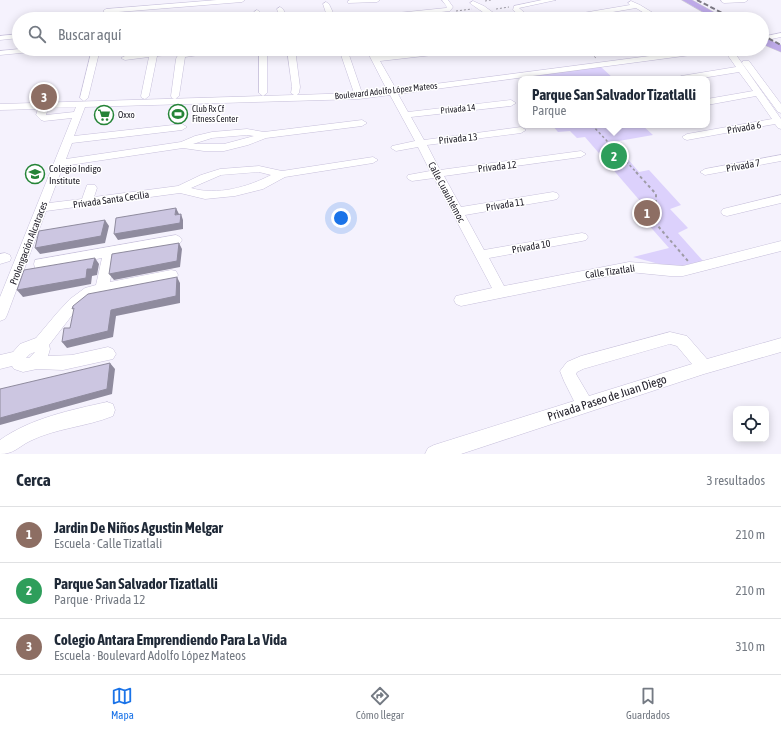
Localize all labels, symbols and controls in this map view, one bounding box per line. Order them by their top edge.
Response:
search box [12,12,769,56]
icon: search [26,23,48,45]
text: Buscar aquí [58,26,121,43]
popup [518,76,710,128]
street label: Boulevard Adolfo López Mateos [334,81,438,101]
pin: 3 [31,82,57,112]
text: Parque San Salvador Tizatlalli [532,86,696,103]
street label: Privada 14 [440,102,476,116]
sports icon: Club Rx Cf Fitness Center [167,103,189,125]
text: Parque [532,103,566,118]
supermarket icon: Oxxo [93,104,115,126]
place label: Club Rx Cf Fitness Center [192,104,238,124]
place label: Oxxo [118,110,135,120]
street label: Privada 6 [726,119,762,136]
street label: Privada 13 [438,131,478,146]
pin: 2 [601,141,627,171]
street label: Privada 7 [725,157,761,174]
street label: Privada 12 [477,159,517,174]
street label: Calle Cuauhtémoc [426,160,467,225]
school or university icon: Colegio Indigo Institute [24,163,46,185]
place label: Colegio Indigo Institute [49,163,101,186]
street label: Privada Santa Cecilia [72,189,150,210]
street label: Privada 11 [485,196,525,213]
pin: 1 [634,198,660,228]
street label: Prolongación Alcatraces [8,200,50,286]
your location [331,208,351,228]
street label: Privada 10 [511,238,552,255]
street label: Calle Tizatlali [584,263,636,280]
street label: Privada Paseo de Juan Diego [546,372,669,424]
map controls [733,406,769,442]
button: locate [733,406,769,442]
text: Cerca [16,470,51,490]
text: 3 resultados [706,473,765,488]
text: Jardin De Niños Agustin Melgar [54,519,223,536]
text: 1 [26,527,32,542]
text: 210 m [736,527,765,542]
text: Escuela · Calle Tizatlali [54,536,162,551]
text: Parque San Salvador Tizatlalli [54,575,218,592]
text: 2 [26,583,32,598]
text: 210 m [736,583,765,598]
text: Parque · Privada 12 [54,592,145,607]
text: Colegio Antara Emprendiendo Para La Vida [54,631,287,648]
text: 3 [26,639,32,654]
text: 310 m [736,639,765,654]
text: Escuela · Boulevard Adolfo López Mateos [54,648,246,663]
tab: Mapa [111,685,134,721]
tab: Cómo llegar [356,685,404,721]
tab: Guardados [626,685,670,721]

